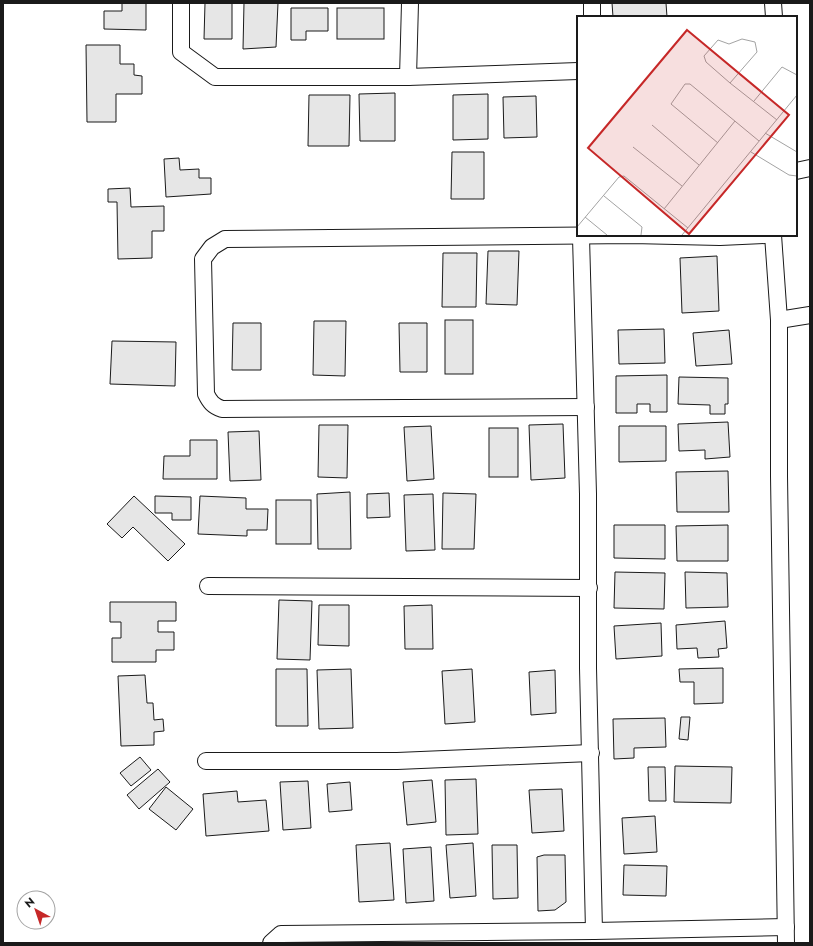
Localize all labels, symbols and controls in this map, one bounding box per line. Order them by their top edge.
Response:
inset map [577,16,797,236]
north arrow [16,890,56,930]
text: N [21,893,38,911]

